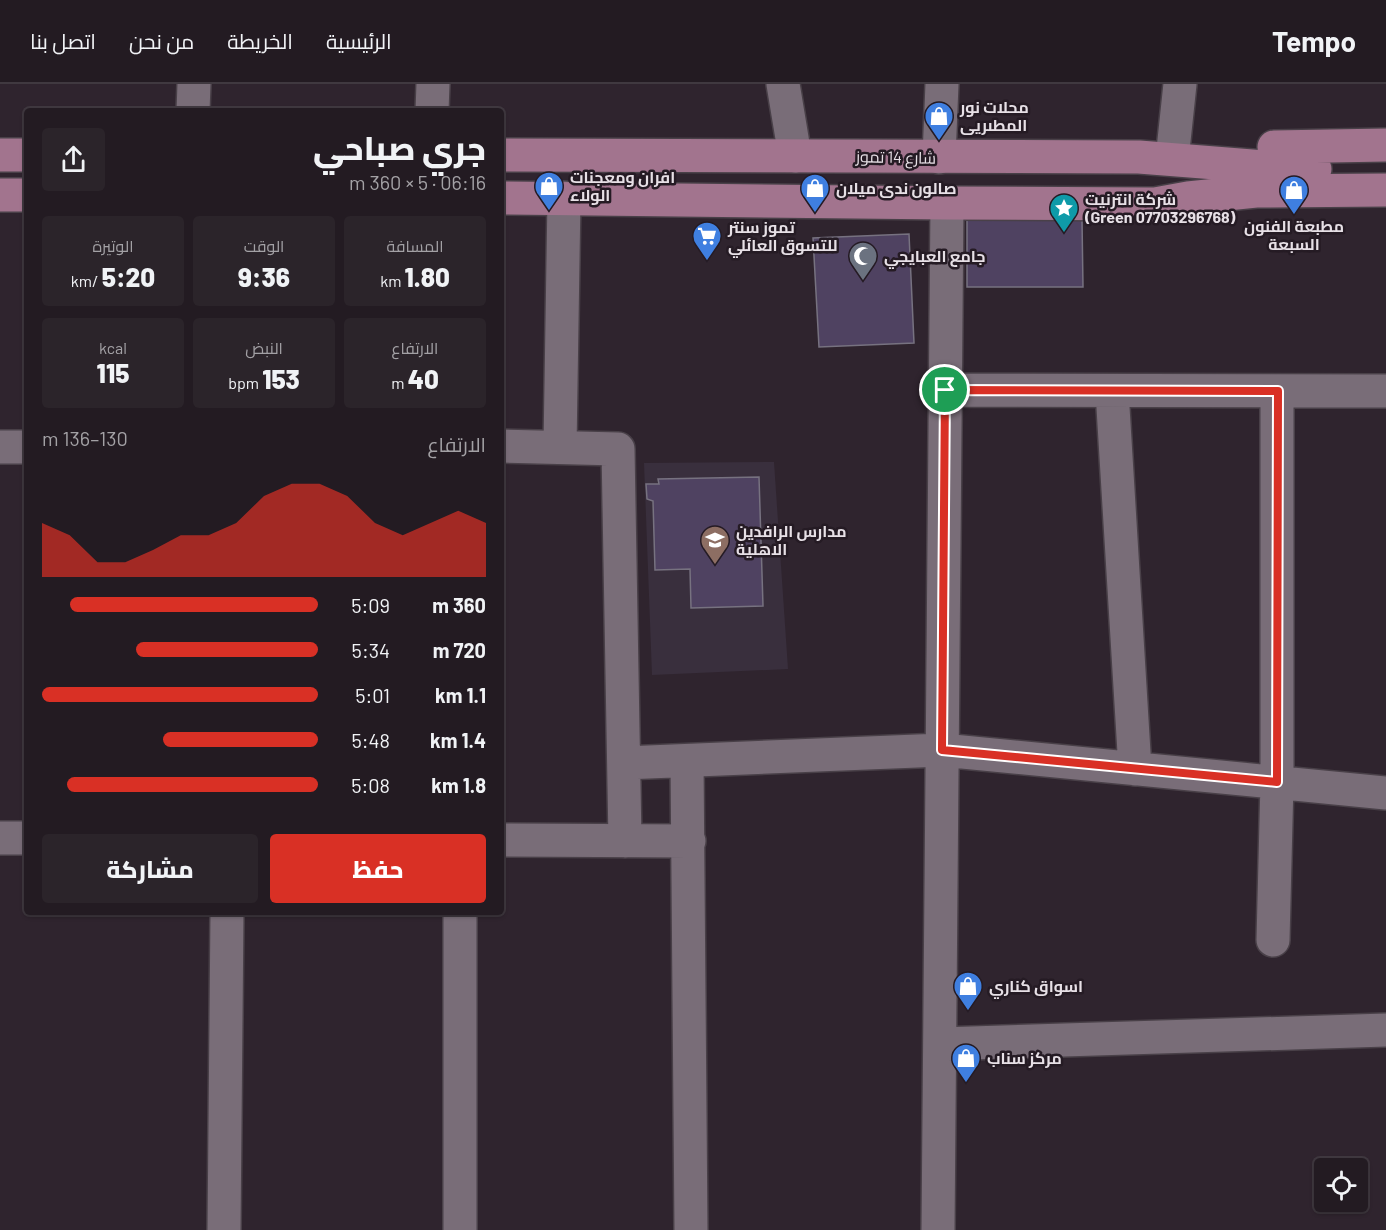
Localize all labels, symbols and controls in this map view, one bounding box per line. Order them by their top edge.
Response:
text: Tempo [1272,24,1356,58]
text: اتصل بنا [30,28,96,53]
text: من نحن [129,28,194,53]
text: الخريطة [227,28,293,53]
text: الرئيسية [326,28,392,53]
place label: محلات نور المطىريى [959,97,1029,135]
shop icon: محلات نور المطىريى [923,100,955,142]
text: جري صباحي [313,127,486,167]
button: share [42,128,105,191]
street label: شارع 14 تموز [855,146,936,170]
place label: افران ومعجنات الولاء [570,167,675,205]
text: 06:16 · 5 × 360 m [349,170,486,194]
shop icon: افران ومعجنات الولاء [533,170,565,212]
shop icon: صالون ندى ميلان [799,172,831,214]
shop icon: مطبعة الفنون السبعة [1278,174,1310,216]
place label: صالون ندى ميلان [836,178,957,198]
place label: شركة انترنيت (Green 07703296768) [1084,189,1236,226]
place icon: شركة انترنيت (Green 07703296768) [1048,192,1080,234]
place label: مطبعة الفنون السبعة [1244,216,1344,253]
place label: تموز سنتر للتسوق العائلي [727,217,838,258]
supermarket icon: تموز سنتر للتسوق العائلي [691,220,723,262]
text: الوتيرة [92,236,134,255]
text: الوقت [244,236,284,255]
text: المسافة [387,236,443,255]
mosque icon: جامع العبايجي [847,240,879,282]
place label: جامع العبايجي [884,246,985,269]
text: 5:20 [102,261,155,292]
text: 9:36 [238,261,290,292]
text: 1.80 [405,261,450,292]
text: /km [71,271,102,290]
text: km [380,271,405,290]
text: kcal [99,338,127,357]
text: النبض [245,338,283,357]
text: الارتفاع [392,338,438,357]
text: 115 [97,357,129,388]
text: 153 [262,363,300,394]
text: 40 [408,363,439,394]
pin [919,364,970,415]
text: bpm [228,373,262,392]
text: m [391,373,408,392]
icon: arrive [928,373,961,406]
text: 130–136 m [42,426,128,450]
text: الارتفاع [427,432,486,456]
place label: مدارس الرافدين اﻻهلية [736,521,847,558]
school or university icon: مدارس الرافدين اﻻهلية [699,524,731,566]
text: 5:09 [351,593,390,617]
text: 360 m [432,593,486,617]
text: 5:34 [352,638,390,662]
text: 720 m [433,638,486,662]
text: 5:01 [355,683,390,707]
text: 1.1 km [435,683,486,707]
text: 5:48 [352,728,390,752]
text: 1.4 km [430,728,486,752]
text: 5:08 [351,773,390,797]
text: 1.8 km [431,773,486,797]
button: مشاركة [42,834,258,903]
button: حفظ [270,834,486,903]
shop icon: اسواق كناري [952,970,984,1012]
place label: اسواق كناري [989,976,1083,999]
shop icon: مركز سناب [950,1042,982,1084]
place label: مركز سناب [987,1048,1062,1068]
map controls [1314,1158,1368,1212]
button: locate [1314,1158,1368,1212]

